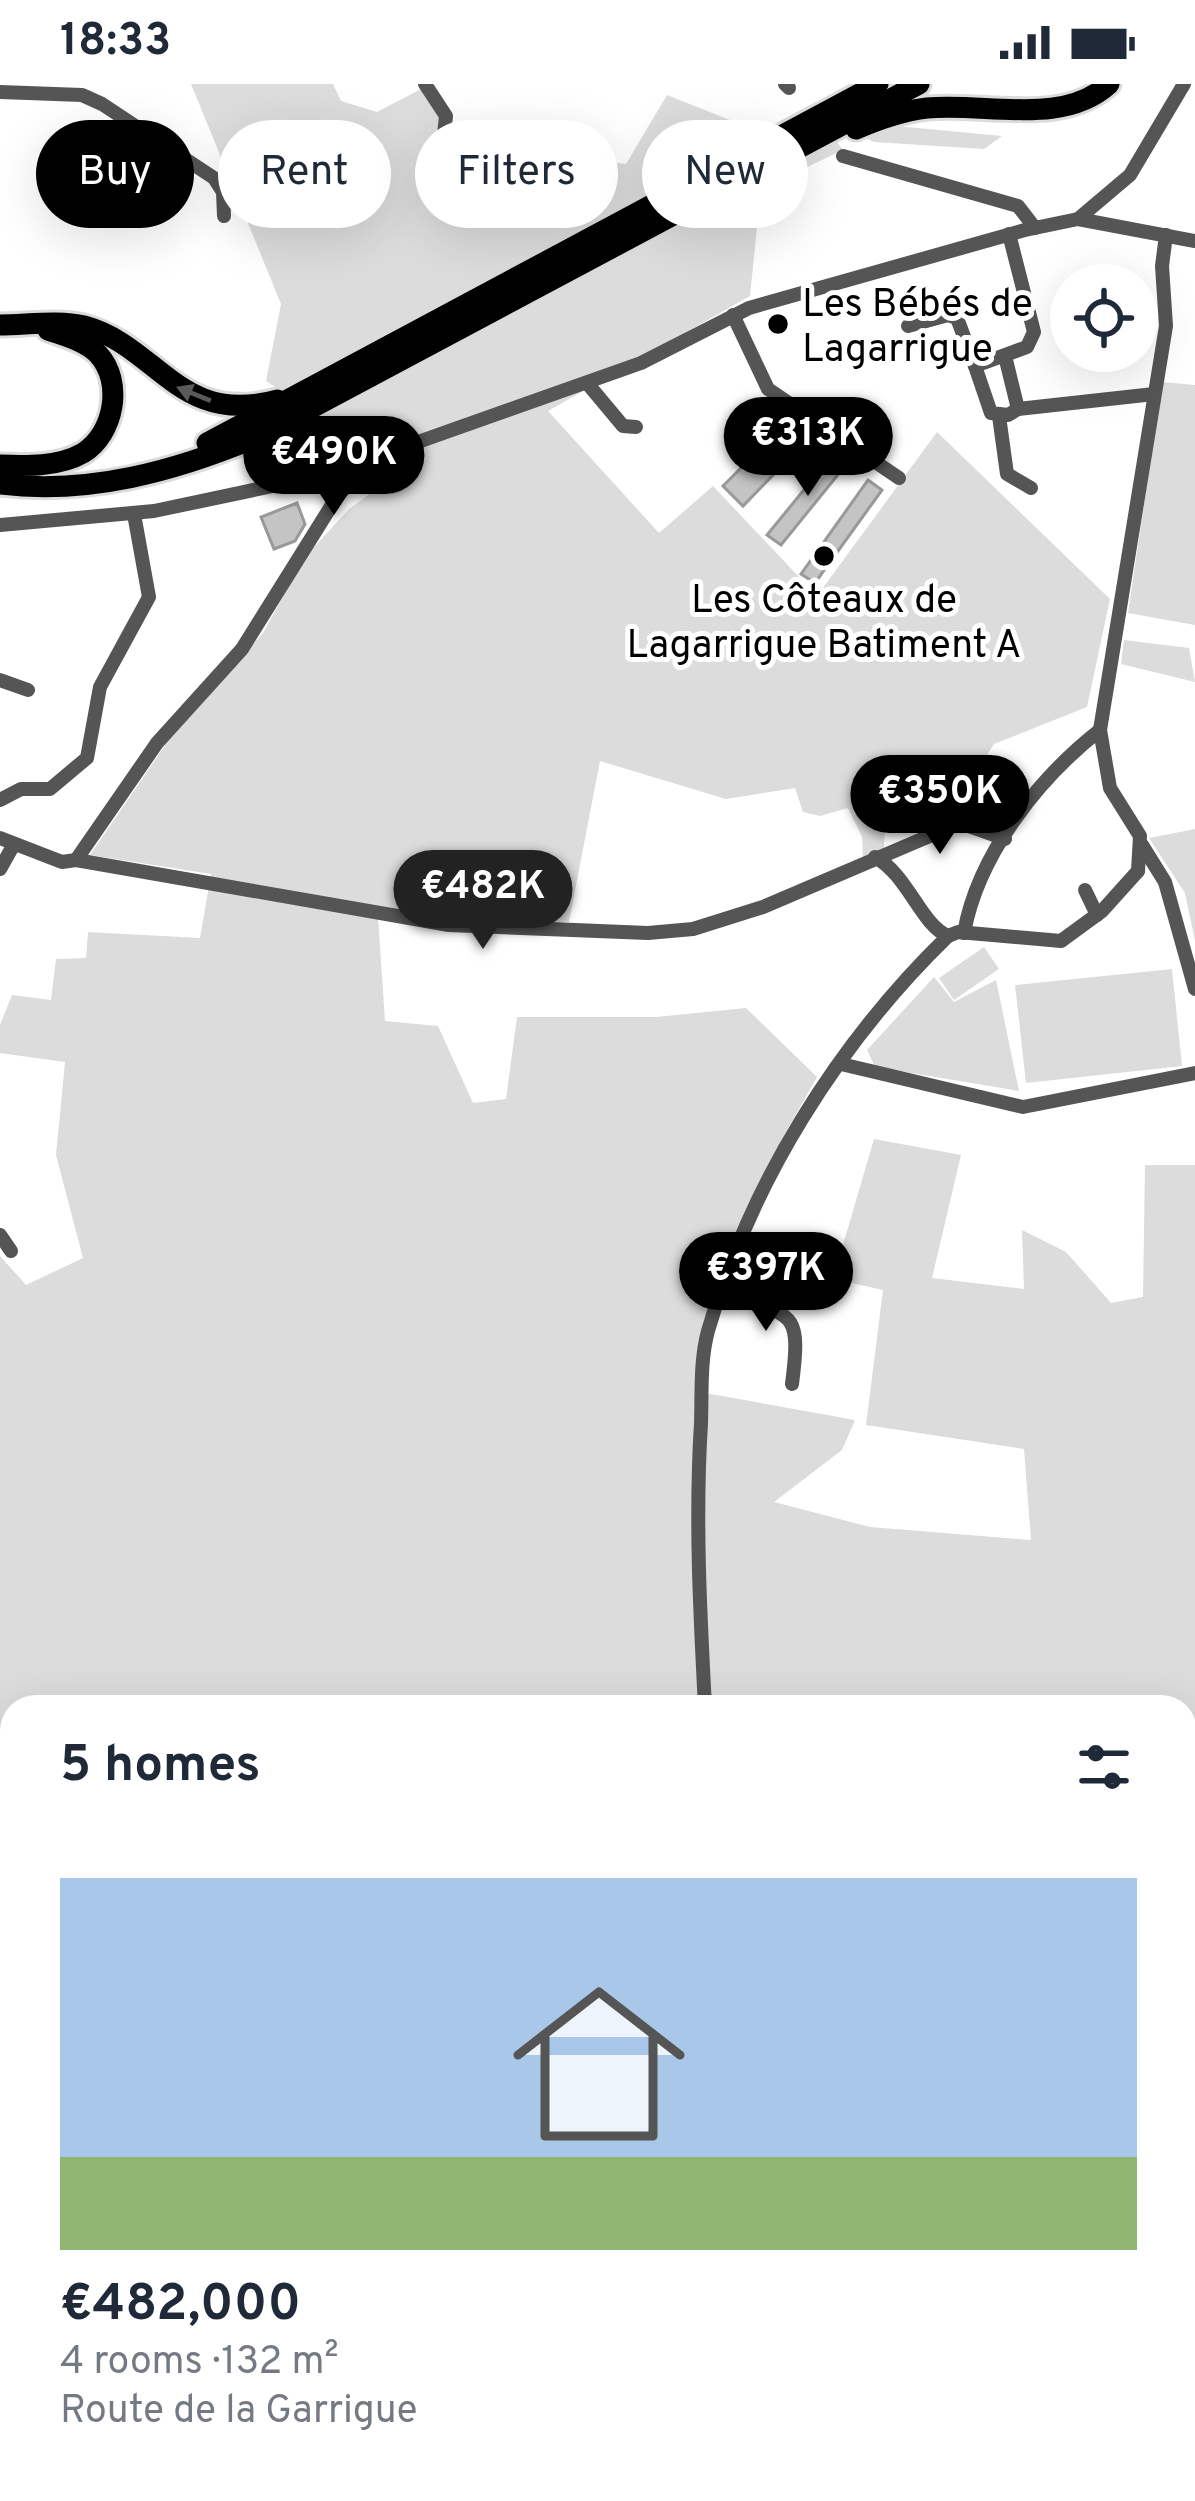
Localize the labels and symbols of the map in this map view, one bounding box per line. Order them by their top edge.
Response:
place label: Les Bébés de Lagarrigue [802,282,1033,376]
marker: Les Bébés de Lagarrigue [765,311,791,337]
one-way arrow [175,383,211,402]
pin: €313K [724,397,892,499]
pin: €490K [250,416,418,518]
marker: Les Côteaux de Lagarrigue Batiment A [811,543,837,569]
place label: Les Côteaux de Lagarrigue Batiment A [627,578,1021,672]
pin: €350K [856,755,1024,857]
pin: €482K [399,850,567,952]
pin: €397K [682,1232,850,1334]

